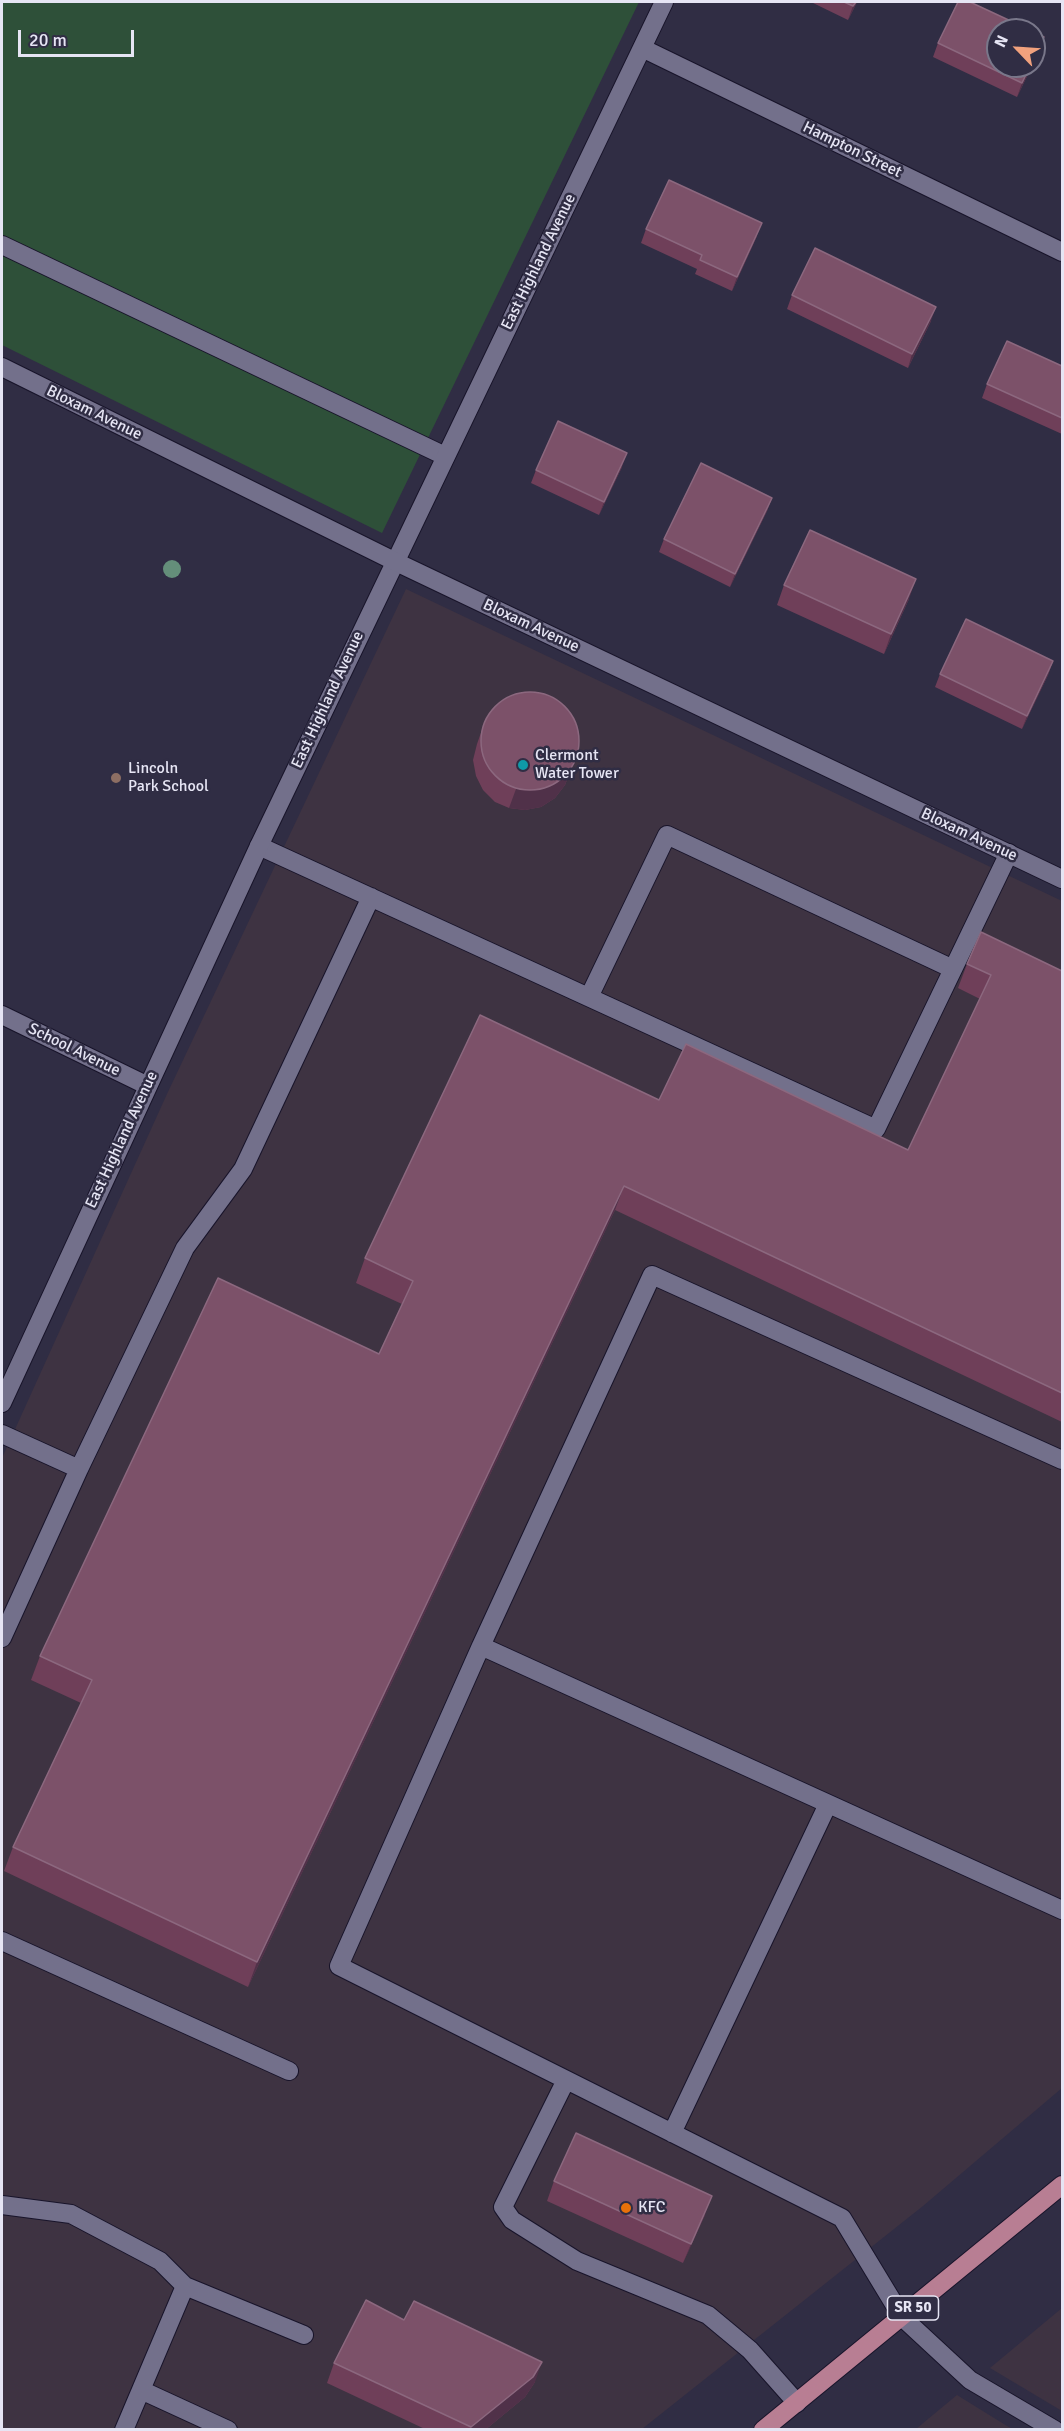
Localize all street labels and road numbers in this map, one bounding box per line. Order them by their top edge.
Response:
street label: Hampton Street [799,118,905,182]
street label: East Highland Avenue [498,191,580,333]
street label: Bloxam Avenue [43,382,145,444]
street label: Bloxam Avenue [480,595,582,657]
street label: East Highland Avenue [288,628,368,772]
street label: Bloxam Avenue [918,804,1020,866]
street label: School Avenue [25,1019,123,1081]
street label: East Highland Avenue [82,1068,162,1212]
road number: SR 50 [888,2296,938,2320]

